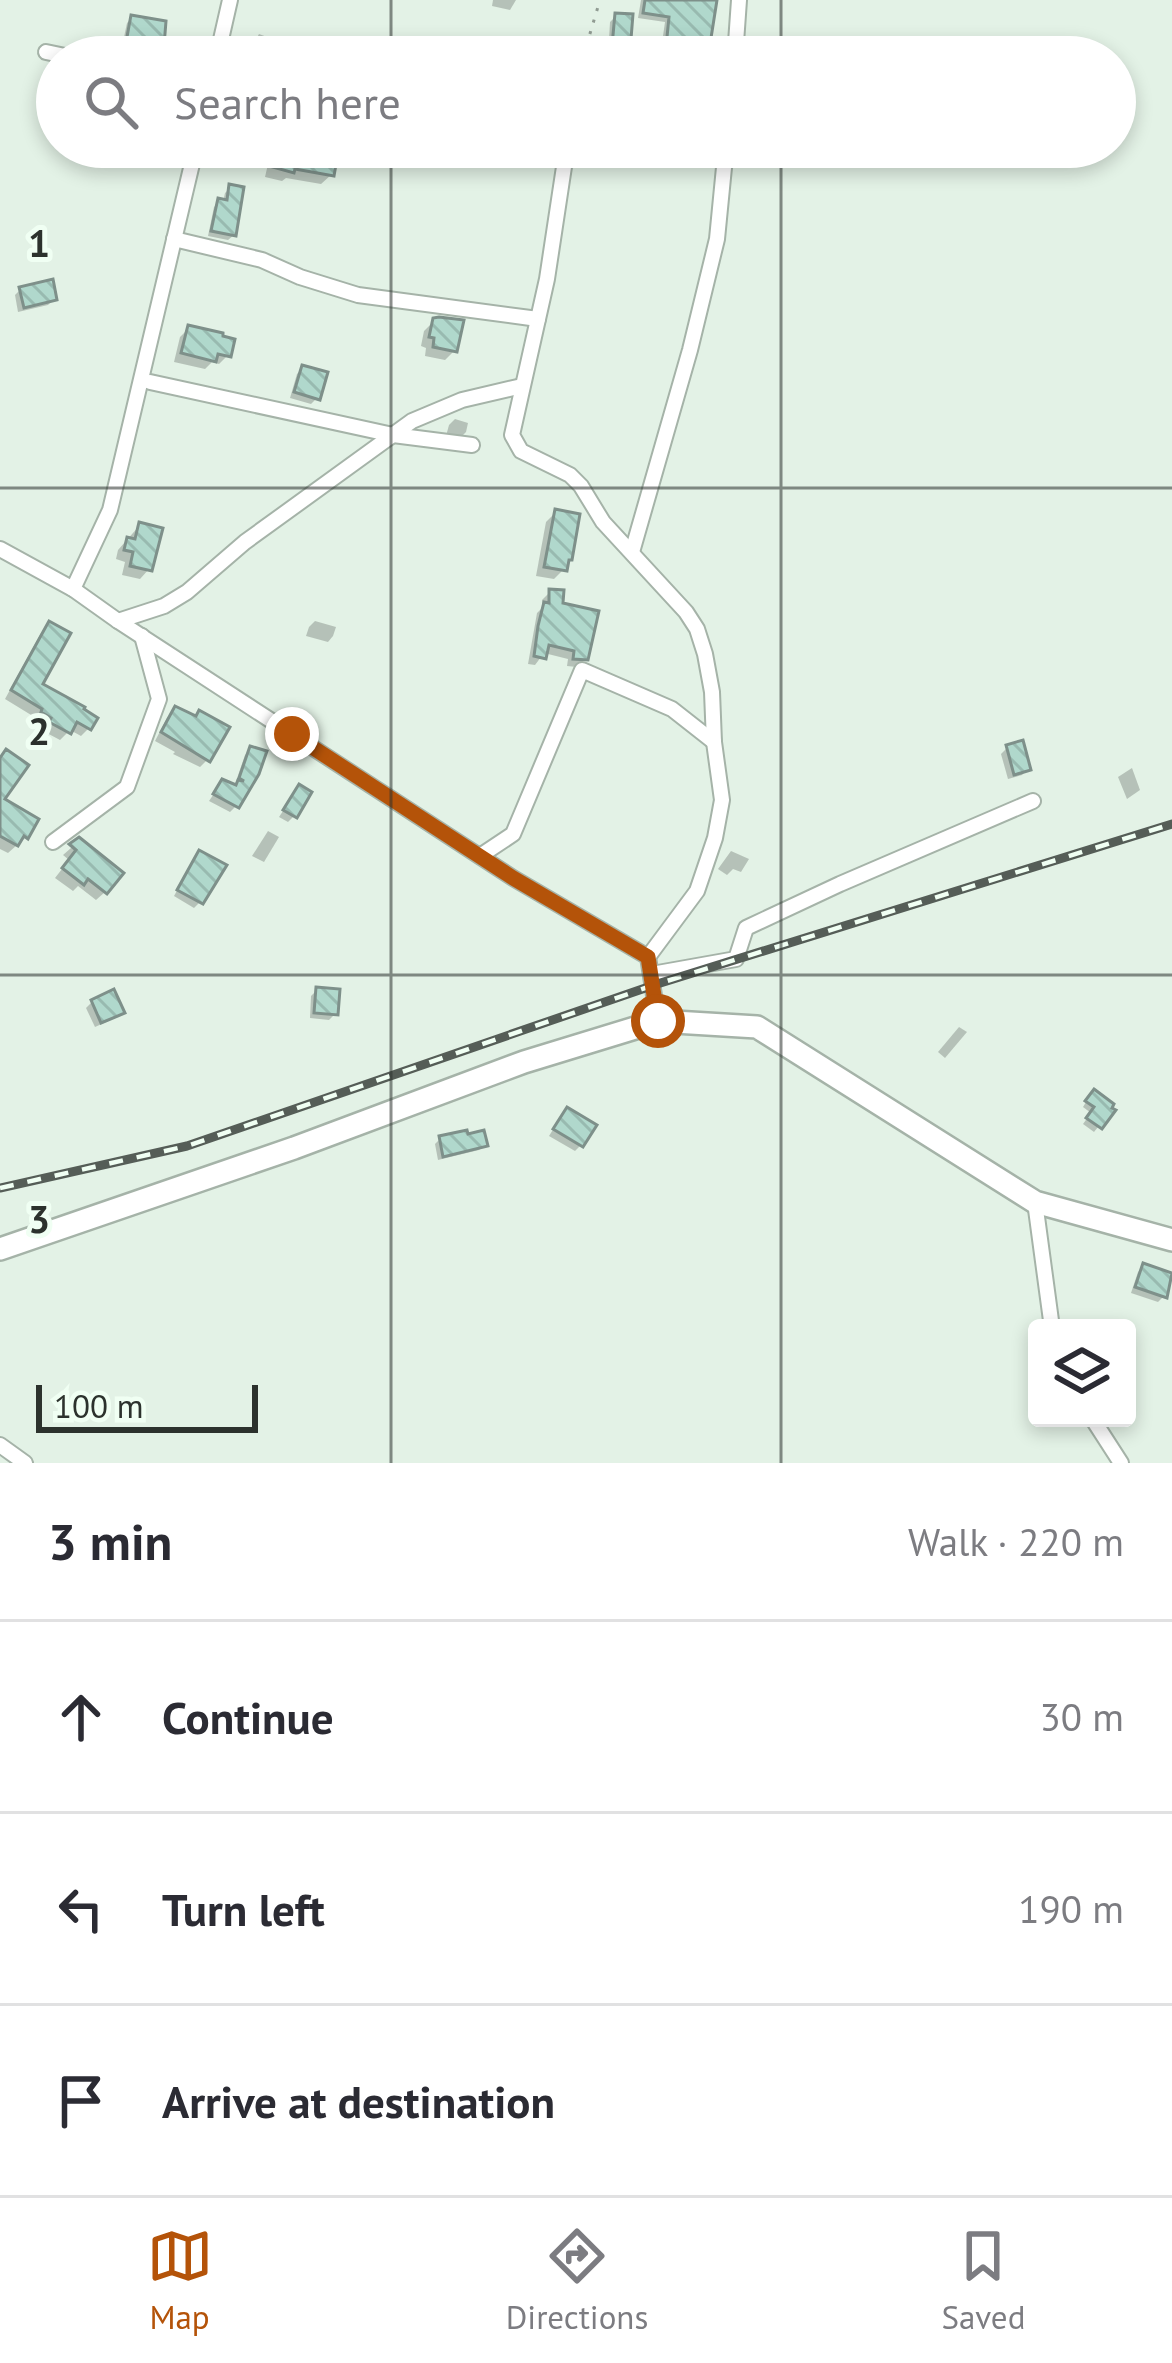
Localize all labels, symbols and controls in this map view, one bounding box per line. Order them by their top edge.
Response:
search box [36,36,1136,168]
icon: search [78,69,144,135]
text: Search here [174,73,401,131]
text: 1 [28,217,50,268]
text: 2 [28,705,50,756]
route end [265,707,319,761]
route start [631,994,685,1048]
text: 3 [28,1193,50,1244]
map controls [1028,1319,1136,1427]
button: layers [1028,1319,1136,1427]
scale bar [36,1379,258,1432]
text: 100 m [54,1384,144,1427]
text: 3 min [48,1508,172,1574]
text: Walk · 220 m [908,1516,1124,1567]
icon: ahead [48,1684,114,1750]
text: Continue [162,1688,334,1746]
text: 30 m [1039,1691,1124,1742]
icon: left [48,1876,114,1942]
text: Turn left [162,1880,325,1938]
text: 190 m [1018,1883,1124,1934]
icon: arrive [48,2068,114,2134]
text: Arrive at destination [162,2072,555,2130]
tab: Map [147,2223,213,2338]
tab: Directions [506,2223,648,2338]
tab: Saved [941,2223,1025,2338]

